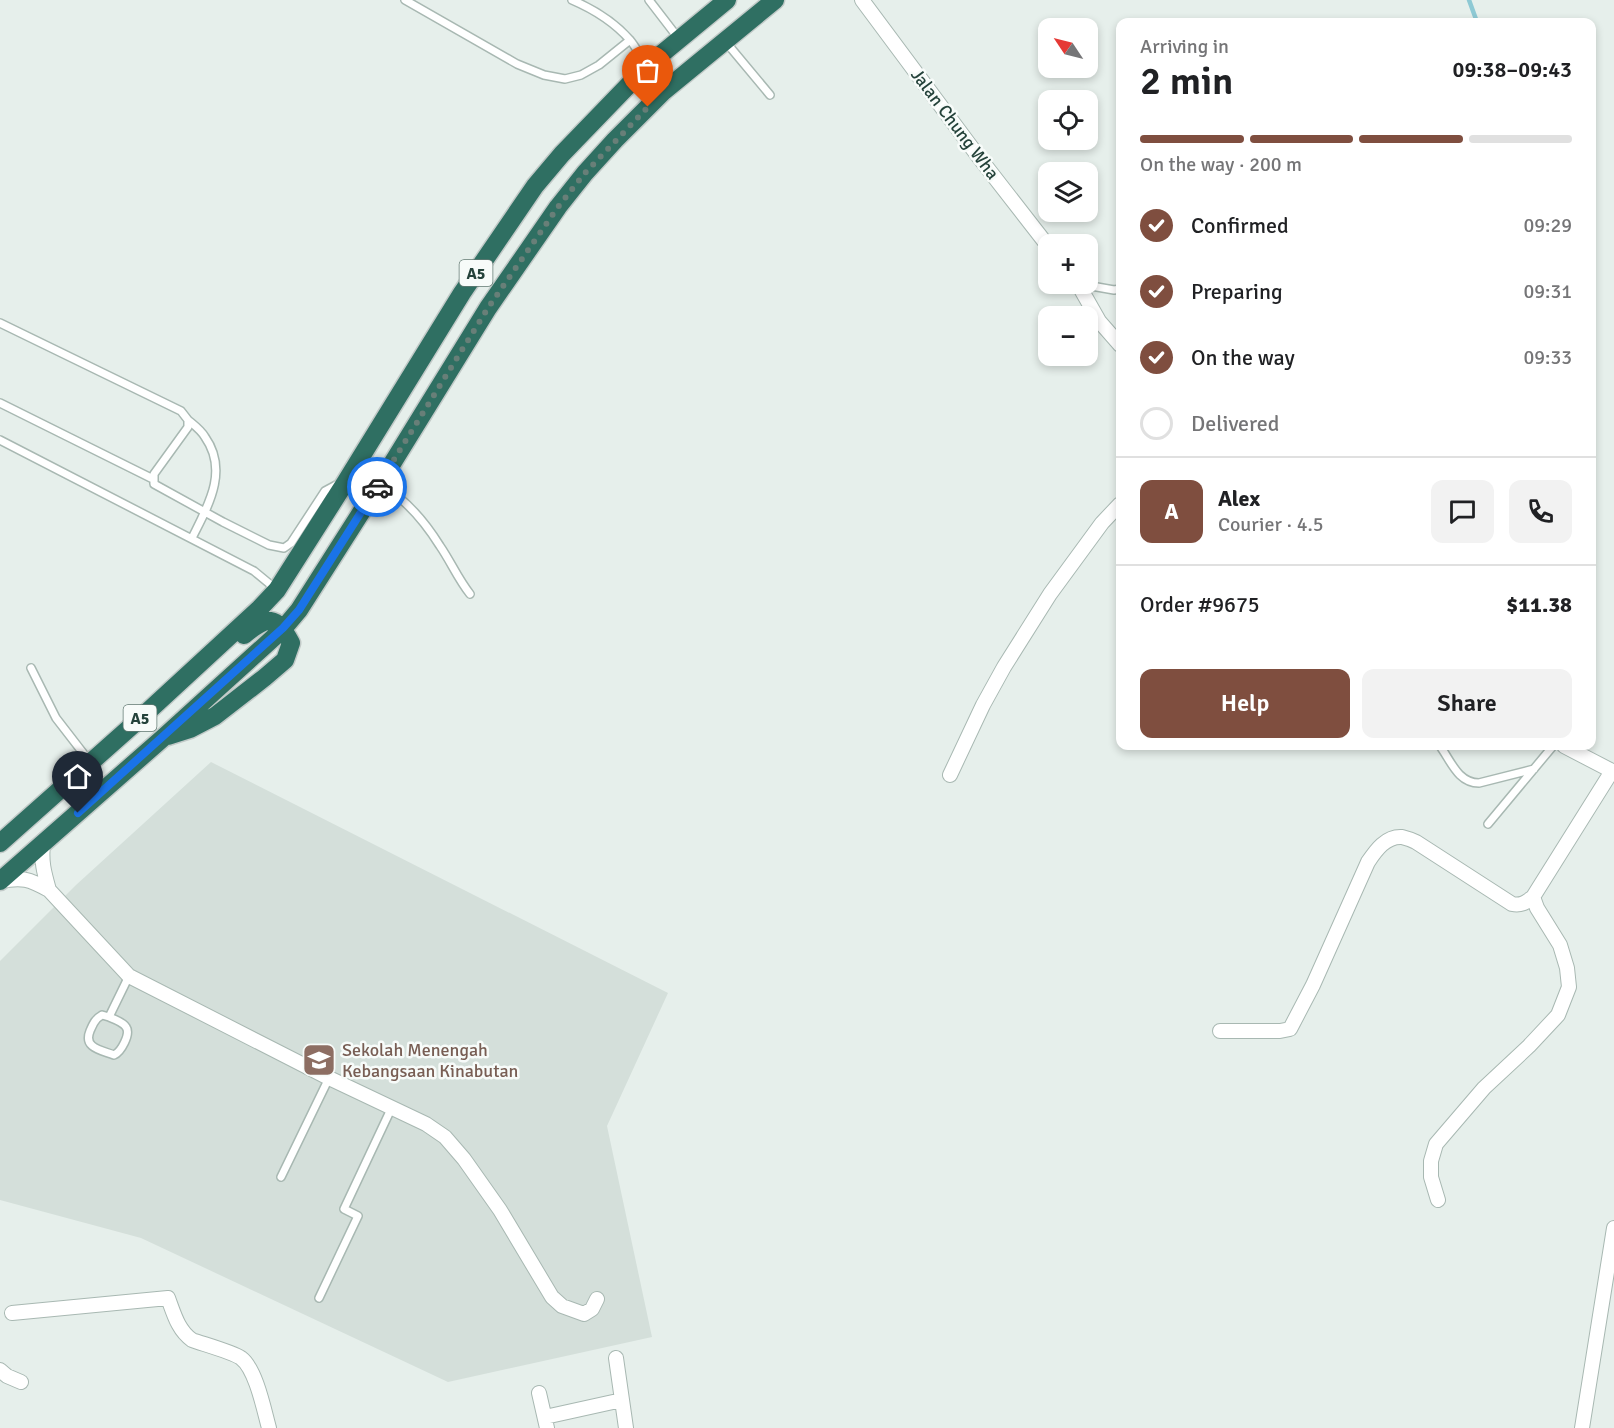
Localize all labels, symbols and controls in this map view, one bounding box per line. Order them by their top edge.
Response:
north arrow [1038,18,1098,78]
map controls [1038,18,1098,366]
text: Arriving in [1140,34,1229,59]
pin [622,45,673,107]
icon: bag [631,54,664,87]
text: 09:38–09:43 [1453,56,1572,83]
text: 2 min [1140,57,1233,105]
street label: Jalan Chung Wha [906,64,1004,184]
button: locate [1038,90,1098,150]
text: On the way · 200 m [1140,152,1302,177]
button: layers [1038,162,1098,222]
icon: check [1140,209,1173,242]
text: Confirmed [1191,212,1289,239]
text: 09:29 [1523,213,1572,238]
button: + [1038,234,1098,294]
road number: A5 [460,260,492,286]
icon: check [1140,275,1173,308]
text: Preparing [1191,278,1283,305]
text: 09:31 [1523,279,1572,304]
button: − [1038,306,1098,366]
icon: check [1140,341,1173,374]
text: On the way [1191,344,1295,371]
text: 09:33 [1523,345,1572,370]
text: Delivered [1191,410,1279,437]
courier [347,457,407,517]
icon: car [361,471,394,504]
button: chat [1431,480,1494,543]
button: phone [1509,480,1572,543]
text: Alex [1218,485,1260,512]
text: A [1164,498,1179,525]
text: Courier · 4.5 [1218,512,1324,537]
text: Order #9675 [1140,591,1260,618]
text: $11.38 [1506,591,1572,618]
button: Help [1140,669,1350,738]
button: Share [1362,669,1572,738]
road number: A5 [124,705,156,731]
pin [52,751,103,813]
icon: home [61,760,94,793]
place label: Sekolah Menengah Kebangsaan Kinabutan [342,1039,518,1082]
school or university icon: Sekolah Menengah Kebangsaan Kinabutan [301,1042,337,1078]

